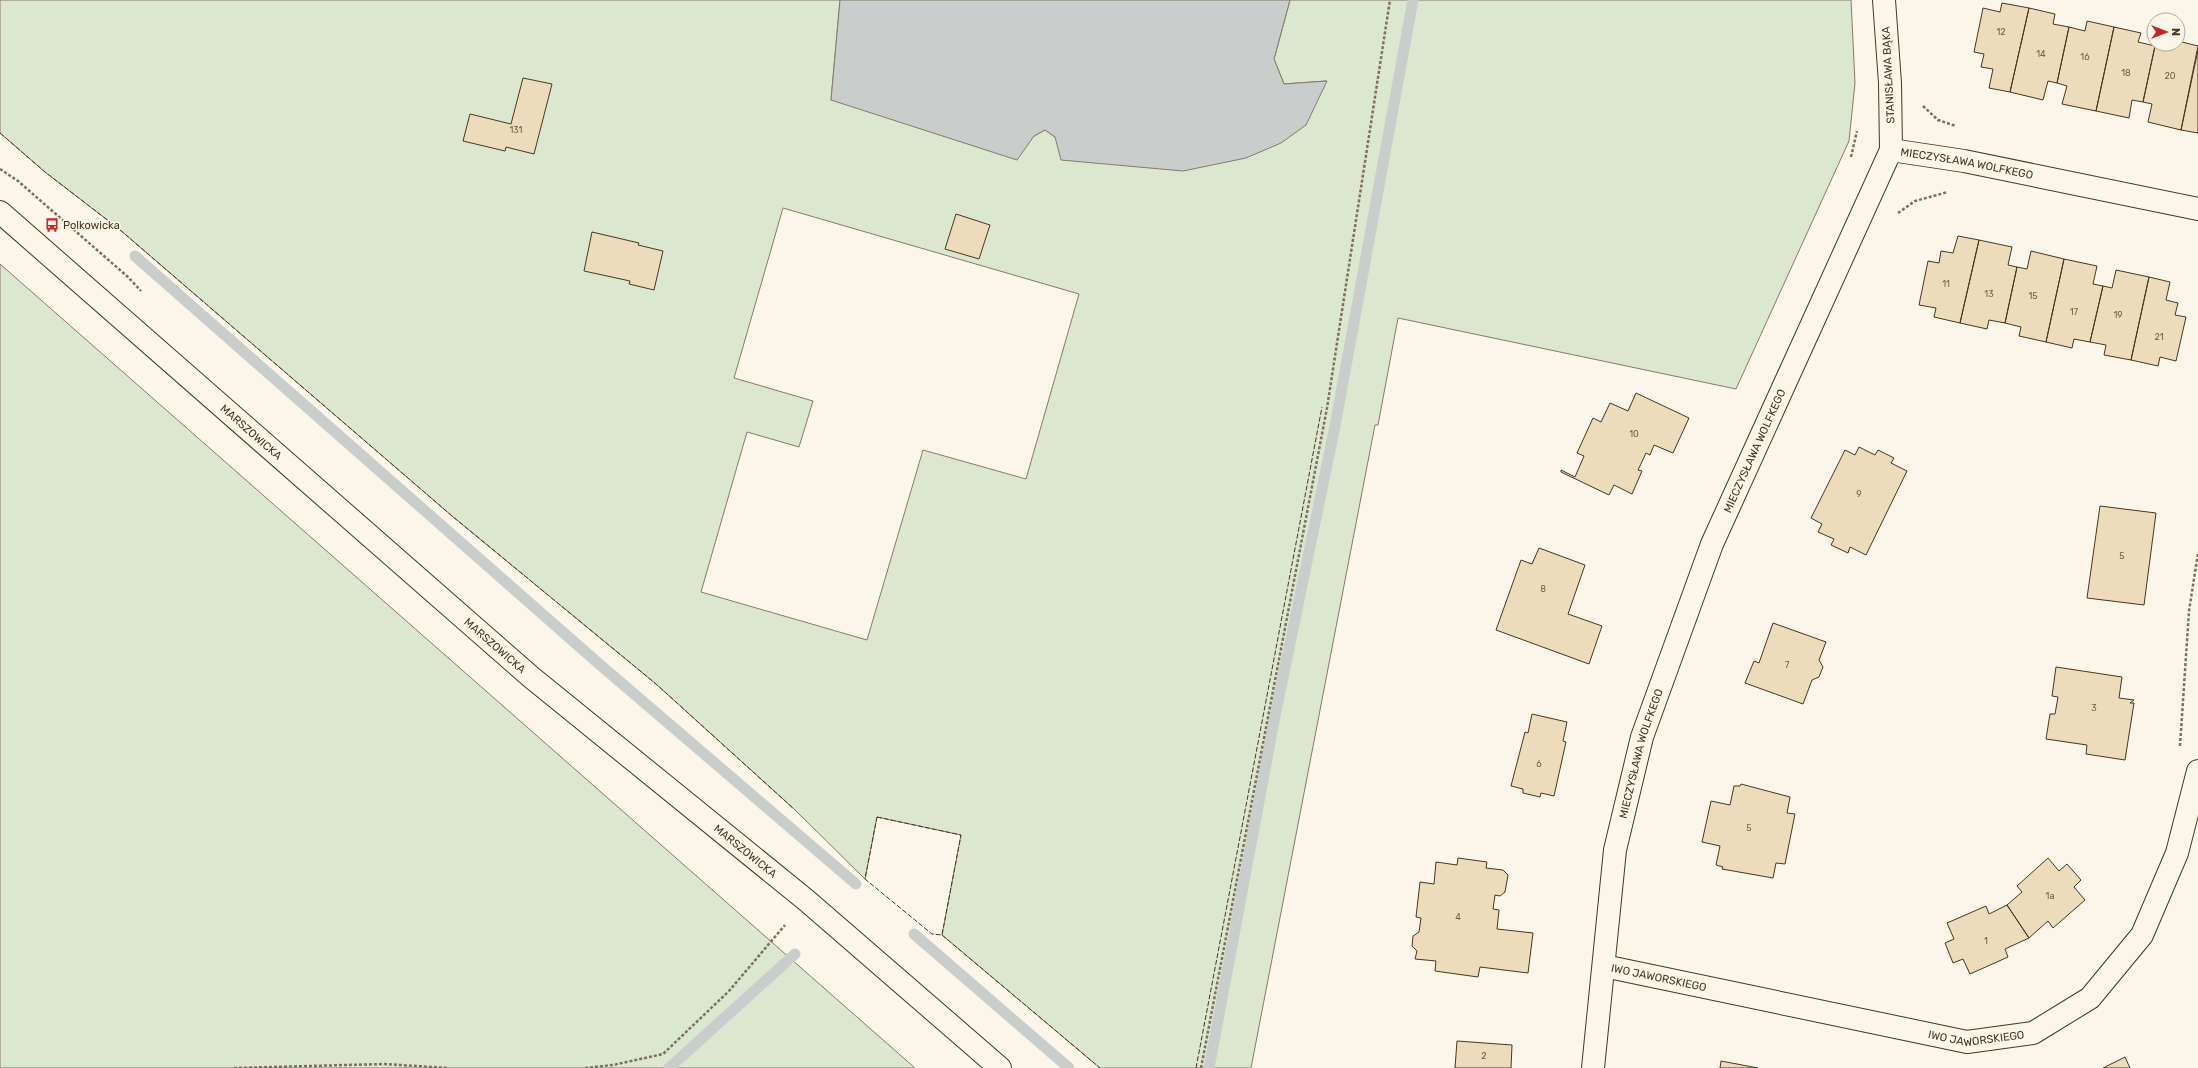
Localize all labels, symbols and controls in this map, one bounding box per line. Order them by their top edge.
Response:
north arrow [2146,12,2186,52]
street label: STANISŁAWA BĄKA [1879,25,1898,124]
house number: 12 [1996,27,2006,37]
text: N [2169,28,2182,36]
house number: 14 [2036,49,2046,59]
house number: 16 [2080,52,2090,62]
house number: 18 [2121,68,2131,78]
house number: 20 [2165,71,2176,81]
house number: 131 [510,125,523,135]
street label: MIECZYSŁAWA WOLFKEGO [1900,146,2034,182]
bus stop icon: Polkowicka [44,217,60,233]
place label: Polkowicka [63,219,120,232]
house number: 11 [1942,279,1950,289]
house number: 13 [1984,289,1994,299]
house number: 15 [2028,291,2038,301]
house number: 17 [2070,307,2079,317]
house number: 19 [2113,310,2123,320]
house number: 21 [2154,332,2164,342]
street label: MIECZYSŁAWA WOLFKEGO [1721,387,1789,515]
street label: MARSZOWICKA [218,402,285,463]
house number: 10 [1629,429,1639,439]
house number: 9 [1856,489,1862,499]
house number: 5 [2119,551,2125,561]
house number: 8 [1540,584,1546,594]
street label: MARSZOWICKA [461,616,528,677]
house number: 7 [1785,660,1790,670]
street label: MIECZYSŁAWA WOLFKEGO [1617,687,1666,820]
house number: 3 [2091,703,2097,713]
house number: 6 [1536,759,1542,769]
street label: MARSZOWICKA [711,822,780,881]
house number: 5 [1746,823,1752,833]
house number: 1a [2046,891,2054,901]
house number: 4 [1455,912,1461,922]
house number: 1 [1984,936,1988,946]
street label: IWO JAWORSKIEGO [1610,962,1708,994]
street label: IWO JAWORSKIEGO [1927,1028,2025,1049]
house number: 2 [1481,1051,1487,1061]

